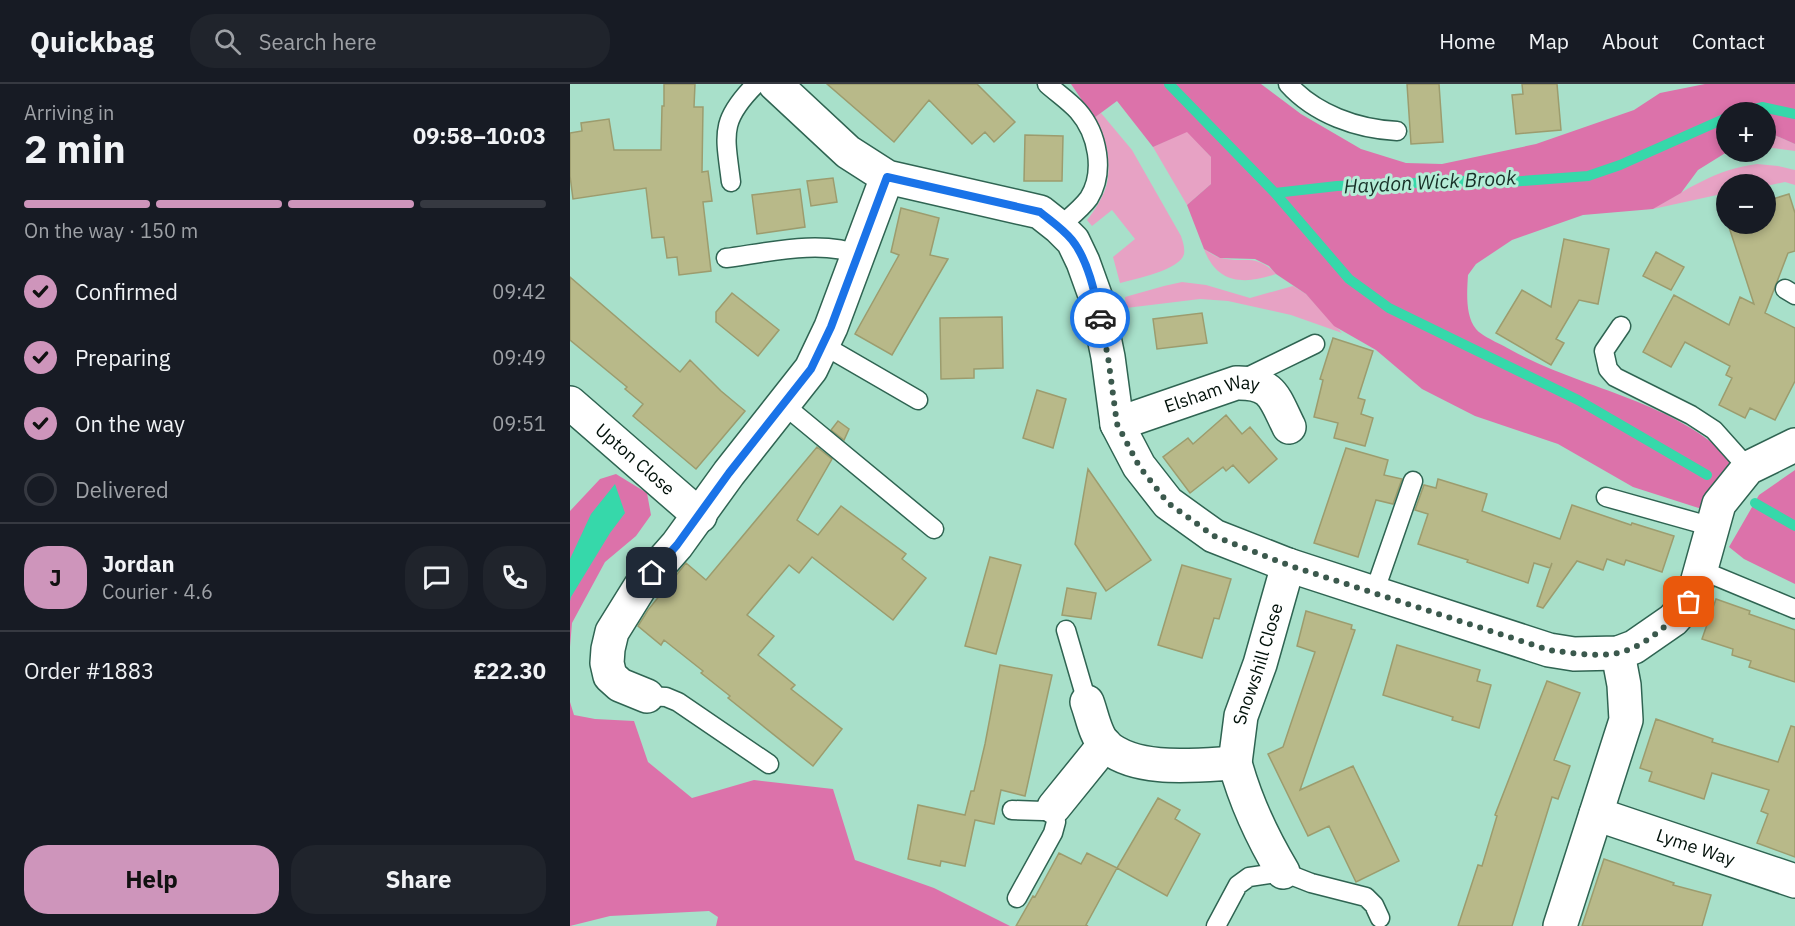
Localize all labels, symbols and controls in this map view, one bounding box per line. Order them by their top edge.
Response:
search box [190,14,610,68]
text: Quickbag [30,23,154,60]
icon: search [211,25,244,58]
text: Search here [259,27,377,56]
text: Home [1439,27,1496,55]
text: Map [1529,27,1569,55]
text: About [1602,27,1659,55]
text: Contact [1692,27,1765,55]
text: Arriving in [24,99,114,126]
map controls [1716,102,1776,234]
button: + [1716,102,1776,162]
text: 09:58–10:03 [413,121,546,150]
text: 2 min [24,123,126,174]
water label: Haydon Wick Brook [1343,163,1518,200]
button: − [1716,174,1776,234]
text: On the way · 150 m [24,217,198,244]
icon: check [24,275,57,308]
text: Confirmed [75,277,178,306]
text: 09:42 [492,278,546,305]
courier [1070,288,1130,348]
icon: car [1084,302,1117,335]
icon: check [24,341,57,374]
text: Preparing [75,343,170,372]
text: 09:49 [492,344,546,371]
street label: Elsham Way [1161,370,1262,418]
icon: check [24,407,57,440]
text: On the way [75,409,185,438]
text: 09:51 [492,410,546,437]
street label: Upton Close [591,418,680,500]
text: Delivered [75,475,169,504]
button: chat [405,546,468,609]
button: phone [483,546,546,609]
pin [626,547,677,598]
text: Jordan [102,549,175,578]
icon: home [635,556,668,589]
text: J [49,563,62,592]
pin [1663,576,1714,627]
text: Courier · 4.6 [102,578,213,605]
icon: bag [1672,585,1705,618]
street label: Snowshill Close [1228,600,1288,726]
text: Order #1883 [24,656,154,685]
text: £22.30 [474,656,546,685]
street label: Lyme Way [1653,823,1738,871]
button: Help [24,845,279,914]
button: Share [291,845,546,914]

